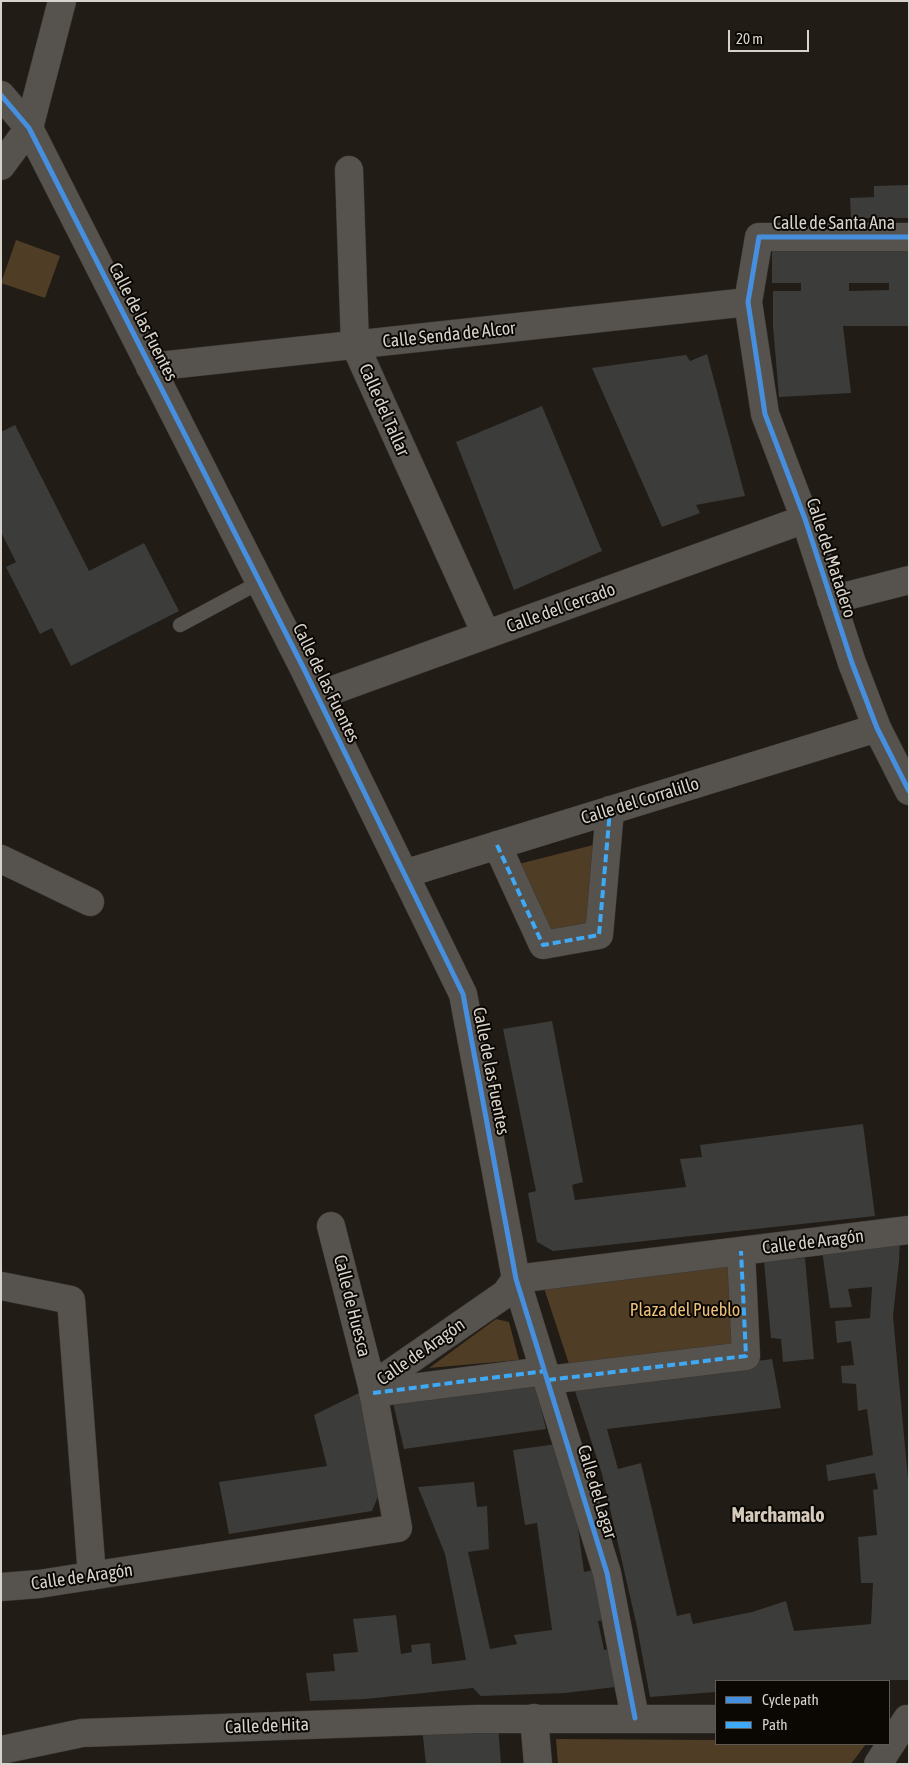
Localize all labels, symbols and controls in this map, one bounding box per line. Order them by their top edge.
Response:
scale bar [730,20,811,52]
text: 20 m [736,30,763,47]
street label: Calle de Santa Ana [773,212,895,234]
street label: Calle de las Fuentes [104,259,182,385]
street label: Calle Senda de Alcor [382,317,516,353]
street label: Calle del Tallar [354,361,414,459]
street label: Calle del Matadero [801,495,861,621]
street label: Calle del Cercado [504,578,618,638]
street label: Calle de las Fuentes [288,620,364,746]
street label: Calle del Corralillo [578,773,702,829]
street label: Calle de las Fuentes [468,1005,514,1137]
street label: Calle de Aragón [761,1225,865,1259]
street label: Calle de Huesca [329,1253,375,1359]
park label: Plaza del Pueblo [630,1299,740,1321]
street label: Calle de Aragón [373,1314,469,1390]
street label: Calle del Lagar [573,1443,621,1541]
district label: Marchamalo [731,1504,825,1528]
street label: Calle de Aragón [30,1559,134,1595]
legend [715,1680,890,1745]
text: Cycle path [762,1691,819,1708]
street label: Calle de Hita [225,1714,309,1738]
text: Path [762,1716,788,1733]

